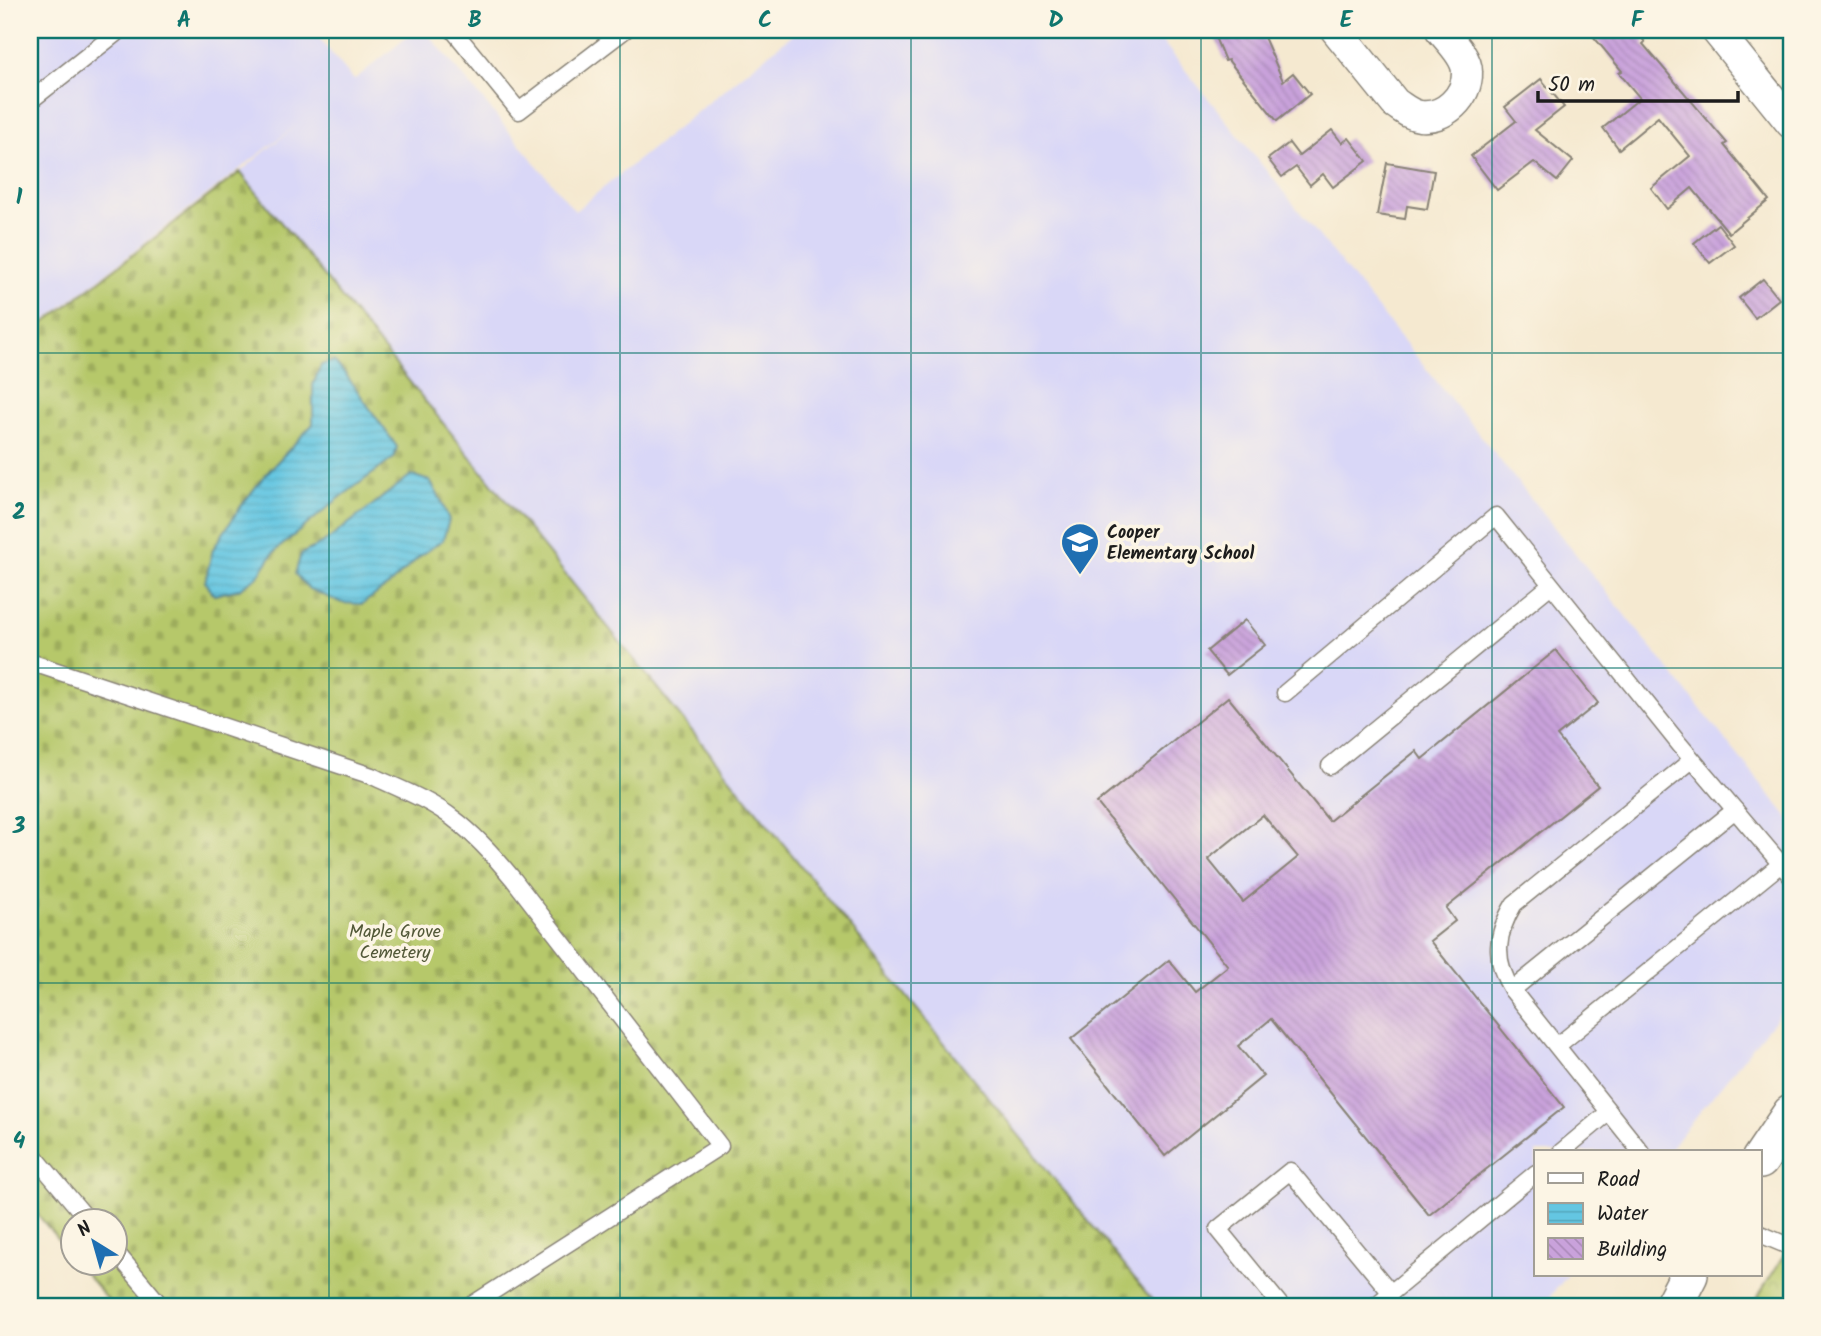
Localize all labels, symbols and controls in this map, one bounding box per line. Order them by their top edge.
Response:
text: A [177,3,191,39]
text: B [468,3,482,39]
text: C [758,3,772,39]
text: D [1048,3,1064,39]
text: E [1340,3,1354,39]
text: F [1631,3,1645,39]
scale bar [1538,60,1737,104]
text: 50 m [1548,69,1595,102]
text: 1 [16,180,23,216]
text: 2 [12,495,26,531]
place label: Cooper Elementary School [1107,519,1254,569]
school or university icon: Cooper Elementary School [1059,521,1101,576]
text: 3 [12,809,26,845]
park label: Maple Grove Cemetery [349,918,441,968]
text: 4 [13,1124,26,1160]
legend [1534,1150,1762,1276]
text: Road [1597,1164,1640,1197]
text: Water [1597,1198,1649,1231]
north arrow [60,1206,130,1276]
text: N [71,1214,99,1246]
text: Building [1597,1234,1667,1267]

